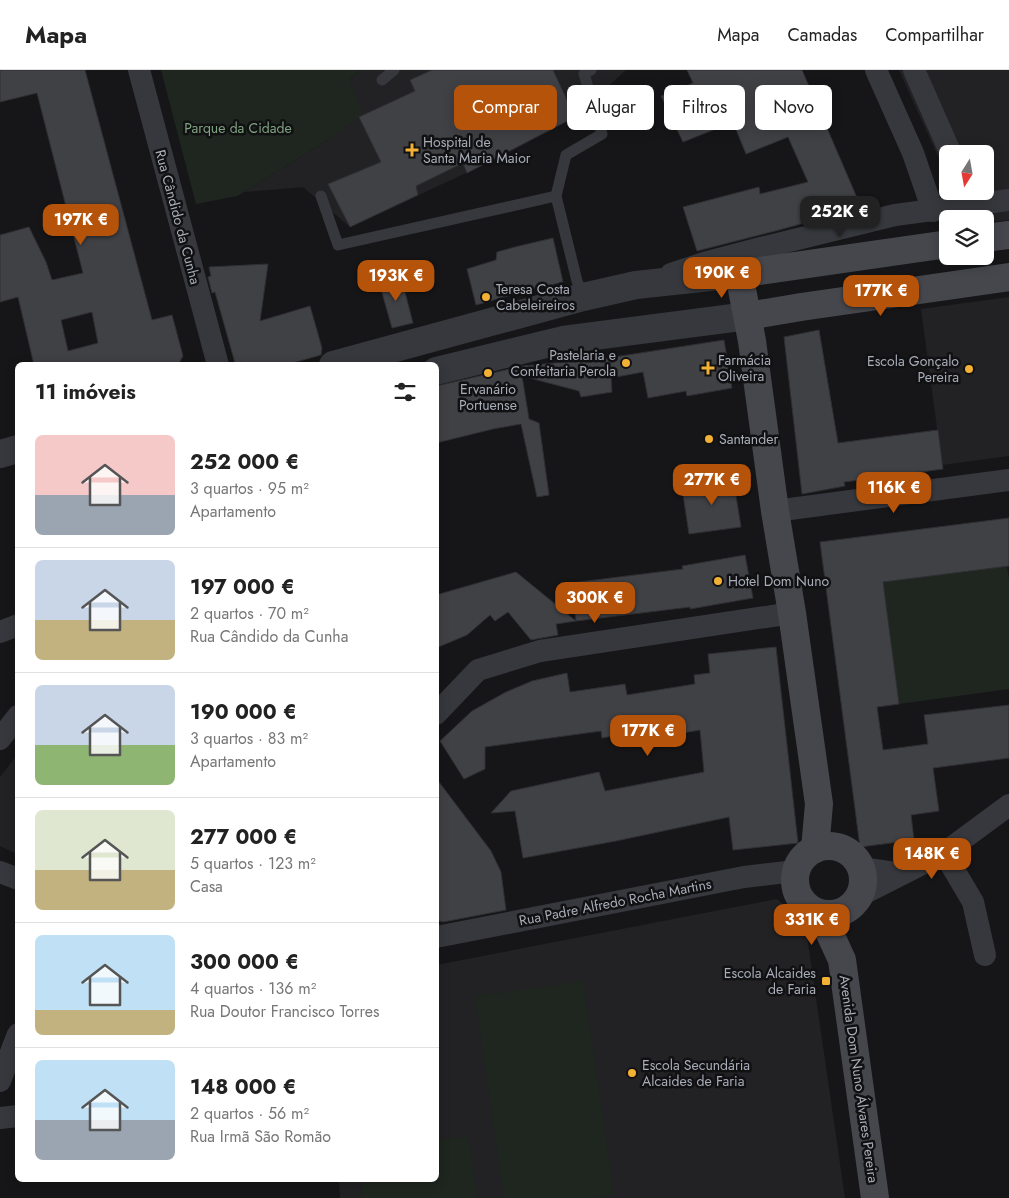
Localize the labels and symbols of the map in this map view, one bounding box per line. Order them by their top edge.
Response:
park label: Parque da Cidade [184,118,292,138]
place label: Hospital de Santa Maria Maior [423,132,531,168]
marker: Hospital de Santa Maria Maior [405,143,419,157]
north arrow [939,145,994,200]
street label: Rua Cândido da Cunha [150,147,206,287]
pin: 252K € [799,196,881,238]
pin: 197K € [40,204,122,246]
pin: 190K € [681,256,763,299]
pin: 193K € [355,260,437,302]
pin: 177K € [840,274,922,317]
place label: Teresa Costa Cabeleireiros [496,279,575,315]
marker: Teresa Costa Cabeleireiros [480,291,492,303]
place label: Pastelaria e Confeitaria Perola [510,345,616,381]
place label: Farmácia Oliveira [718,350,771,386]
place label: Escola Gonçalo Pereira [867,351,959,387]
marker: Pastelaria e Confeitaria Perola [620,357,632,369]
marker: Farmácia Oliveira [702,362,714,374]
marker: Escola Gonçalo Pereira [963,363,975,375]
marker: Ervanário Portuense [482,367,494,379]
place label: Ervanário Portuense [459,379,517,415]
place label: Santander [719,429,778,449]
marker: Santander [703,433,715,445]
pin: 277K € [671,464,753,506]
pin: 116K € [853,472,935,514]
place label: Hotel Dom Nuno [728,571,829,591]
marker: Hotel Dom Nuno [712,575,724,587]
pin: 300K € [554,582,636,624]
pin: 177K € [607,714,689,757]
pin: 148K € [891,838,973,880]
street label: Rua Padre Alfredo Rocha Martins [517,873,713,930]
pin: 331K € [771,904,853,946]
place label: Escola Alcaides de Faria [724,963,816,999]
street label: Avenida Dom Nuno Álvares Pereira [835,974,883,1184]
marker: Escola Alcaides de Faria [820,975,832,987]
place label: Escola Secundária Alcaides de Faria [642,1055,750,1091]
marker: Escola Secundária Alcaides de Faria [626,1067,638,1079]

